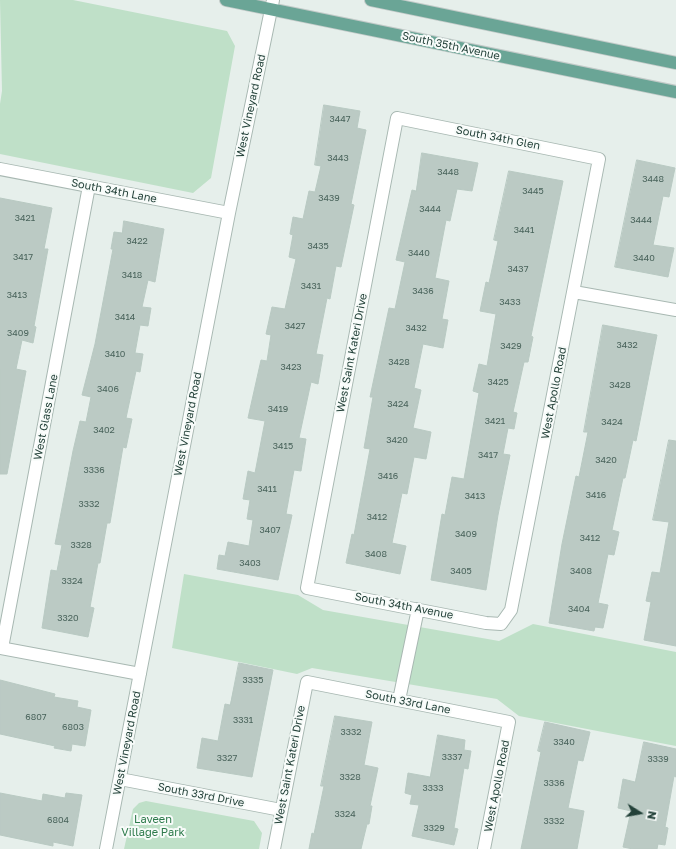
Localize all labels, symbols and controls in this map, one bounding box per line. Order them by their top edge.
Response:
street label: South 35th Avenue [401,29,501,63]
street label: West Vineyard Road [234,53,268,159]
house number: 3447 [329,114,351,124]
street label: South 34th Glen [455,123,541,153]
house number: 3443 [327,153,349,163]
house number: 3448 [437,167,459,177]
house number: 3448 [642,174,664,184]
street label: South 34th Lane [70,176,158,206]
house number: 3445 [522,186,544,196]
house number: 3439 [318,193,340,203]
house number: 3444 [419,204,441,214]
house number: 3421 [15,213,35,223]
house number: 3444 [630,215,652,225]
house number: 3441 [514,225,534,235]
house number: 3422 [126,236,148,246]
house number: 3435 [307,241,329,251]
house number: 3440 [408,248,430,258]
house number: 3417 [13,252,33,262]
house number: 3440 [633,253,655,263]
house number: 3437 [508,264,528,274]
house number: 3418 [122,270,142,280]
house number: 3431 [301,281,321,291]
house number: 3436 [412,286,434,296]
house number: 3413 [7,290,27,300]
street label: West Saint Kateri Drive [334,292,370,414]
house number: 3433 [499,297,521,307]
house number: 3414 [115,312,135,322]
house number: 3427 [285,321,305,331]
house number: 3432 [405,323,427,333]
house number: 3409 [7,328,29,338]
house number: 3432 [616,340,638,350]
house number: 3429 [500,341,522,351]
street label: West Apollo Road [539,346,569,440]
house number: 3410 [105,349,125,359]
house number: 3428 [388,357,410,367]
house number: 3423 [280,362,302,372]
street label: West Vineyard Road [171,371,205,477]
street label: West Glass Lane [31,373,61,461]
house number: 3425 [487,377,509,387]
house number: 3428 [609,380,631,390]
house number: 3406 [97,384,119,394]
house number: 3424 [387,399,409,409]
house number: 3419 [268,404,288,414]
house number: 3421 [485,416,505,426]
house number: 3424 [601,417,623,427]
house number: 3402 [93,425,115,435]
house number: 3420 [386,435,408,445]
house number: 3415 [273,441,293,451]
house number: 3417 [478,450,498,460]
house number: 3420 [595,455,617,465]
house number: 3336 [83,465,105,475]
house number: 3416 [378,471,398,481]
house number: 3411 [257,484,277,494]
house number: 3416 [586,490,606,500]
house number: 3413 [465,491,485,501]
house number: 3332 [78,499,100,509]
house number: 3412 [367,512,387,522]
house number: 3407 [259,525,281,535]
house number: 3409 [455,529,477,539]
house number: 3412 [580,533,600,543]
house number: 3328 [70,540,92,550]
house number: 3408 [365,549,387,559]
house number: 3403 [239,558,261,568]
house number: 3405 [450,566,472,576]
house number: 3408 [570,566,592,576]
house number: 3324 [61,576,83,586]
street label: South 34th Avenue [354,590,454,622]
house number: 3404 [568,604,590,614]
house number: 3320 [57,613,79,623]
house number: 3335 [242,675,264,685]
street label: South 33rd Lane [364,687,452,717]
street label: West Vineyard Road [110,690,144,796]
street label: West Saint Kateri Drive [272,704,308,826]
house number: 6807 [25,712,47,722]
house number: 3331 [233,715,253,725]
house number: 6803 [62,722,84,732]
house number: 3332 [340,727,362,737]
house number: 3340 [553,737,575,747]
street label: West Apollo Road [482,739,512,833]
house number: 3337 [442,752,462,762]
house number: 3327 [217,753,237,763]
house number: 3339 [647,754,669,764]
house number: 3328 [339,772,361,782]
house number: 3336 [543,778,565,788]
street label: South 33rd Drive [157,780,245,810]
house number: 3333 [422,783,444,793]
north arrow [620,793,660,833]
house number: 3324 [334,809,356,819]
text: N [645,810,659,821]
park label: Laveen Village Park [121,813,185,839]
house number: 6804 [47,815,69,825]
house number: 3332 [543,816,565,826]
house number: 3329 [423,823,445,833]

